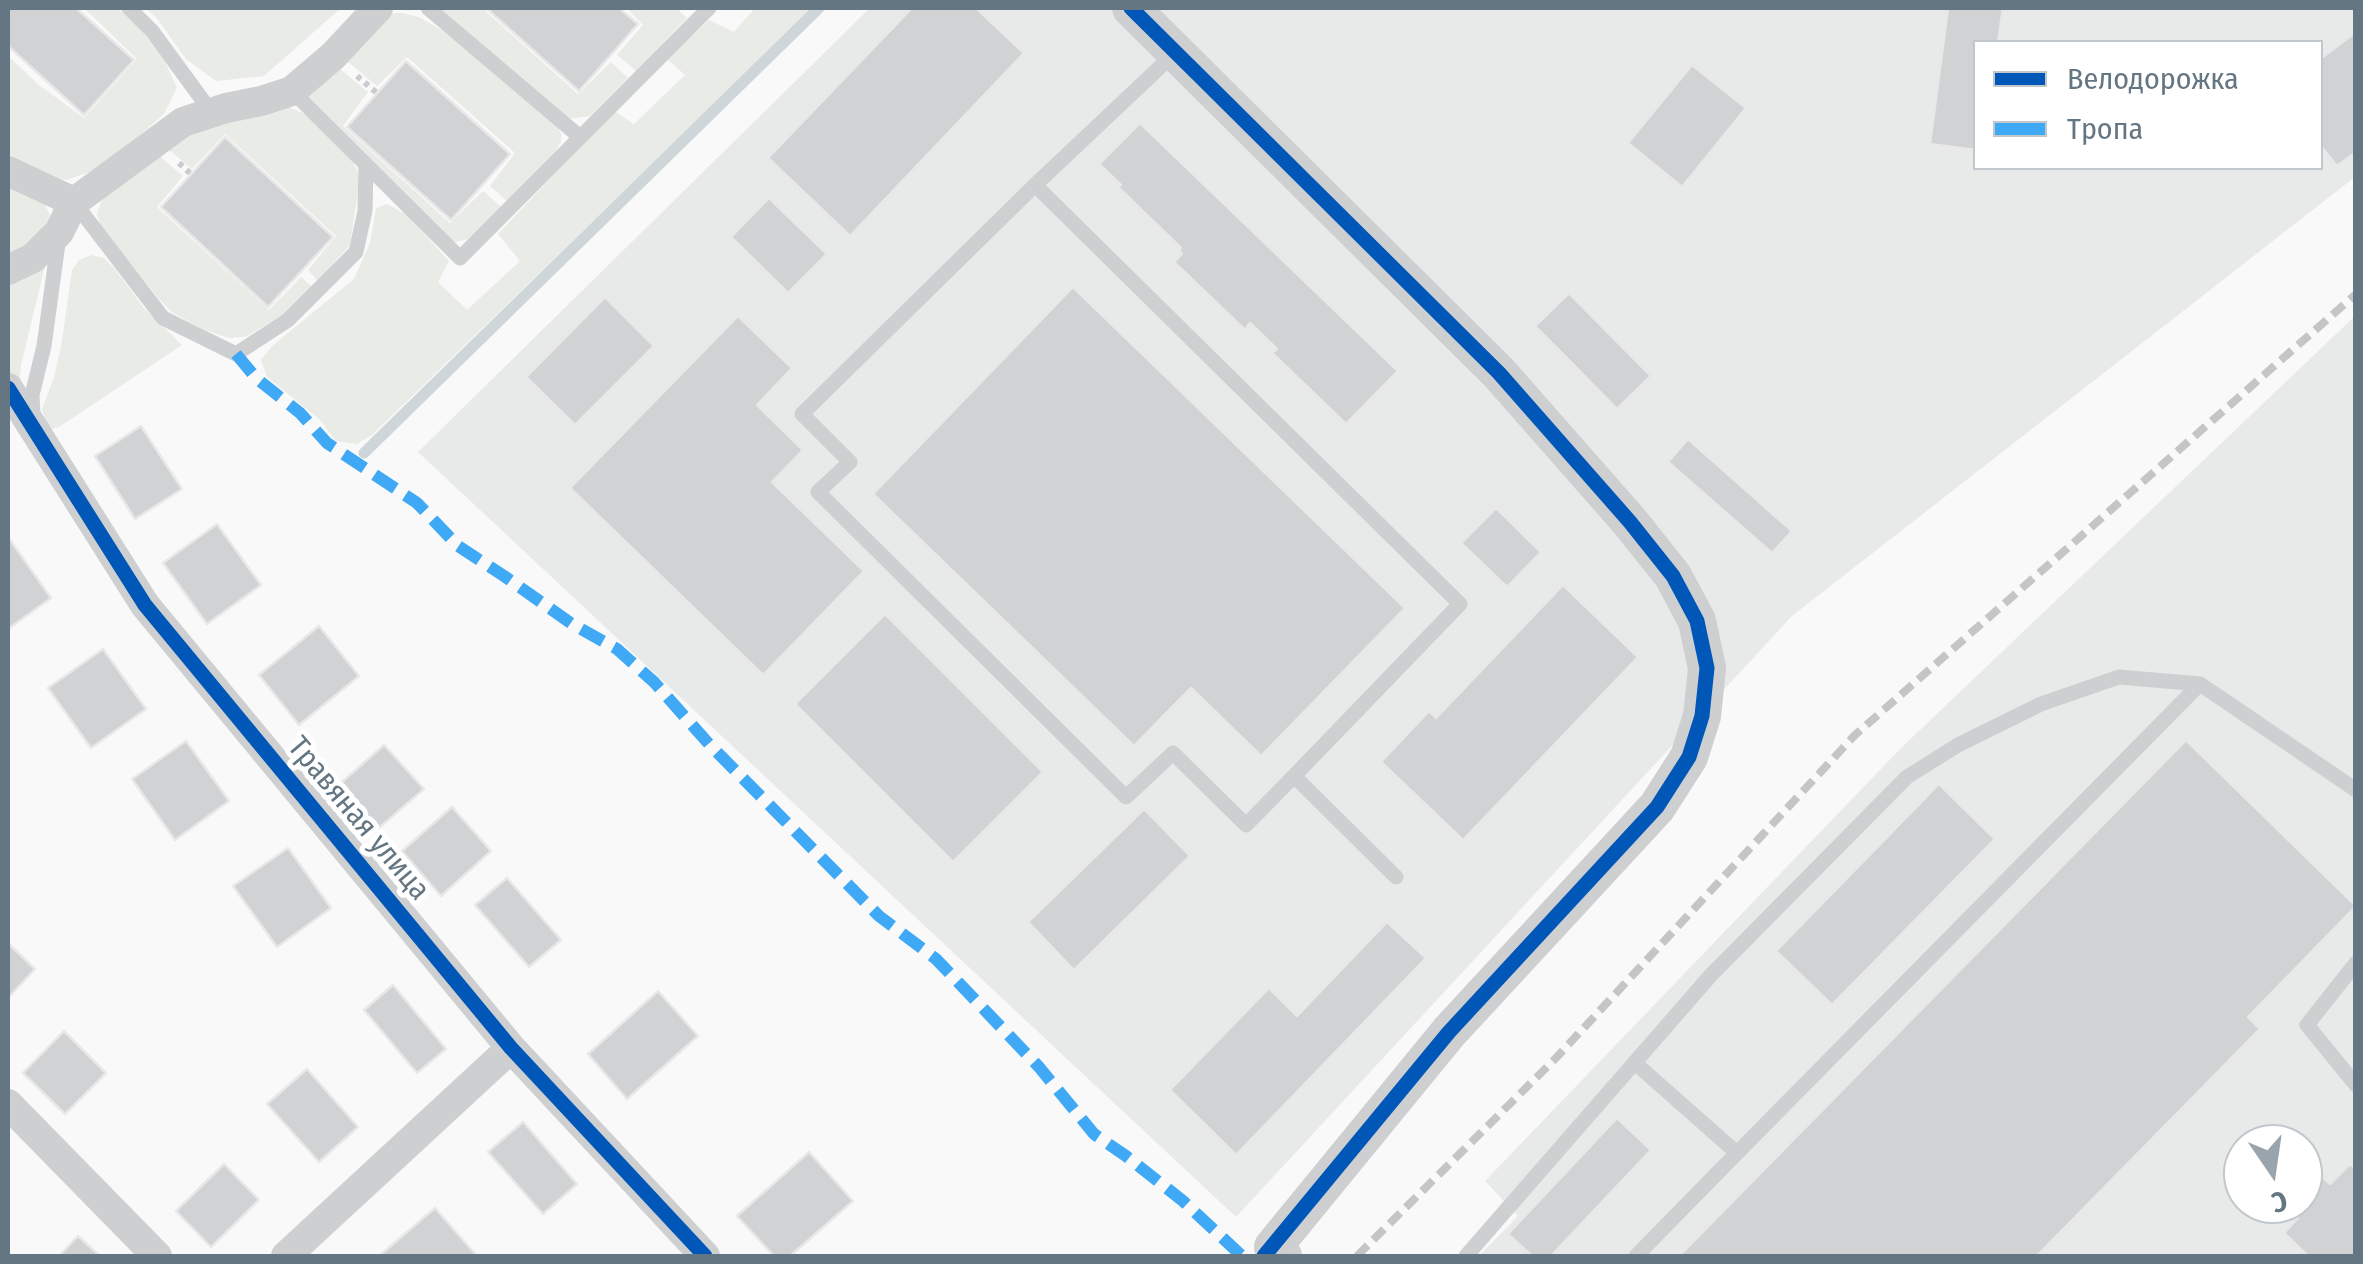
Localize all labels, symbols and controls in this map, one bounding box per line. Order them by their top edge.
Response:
legend [1973,40,2323,170]
text: Велодорожка [2067,61,2239,97]
text: Тропа [2067,111,2143,147]
street label: Травяная улица [279,730,437,908]
north arrow [2223,1124,2323,1224]
text: С [2269,1184,2290,1219]

